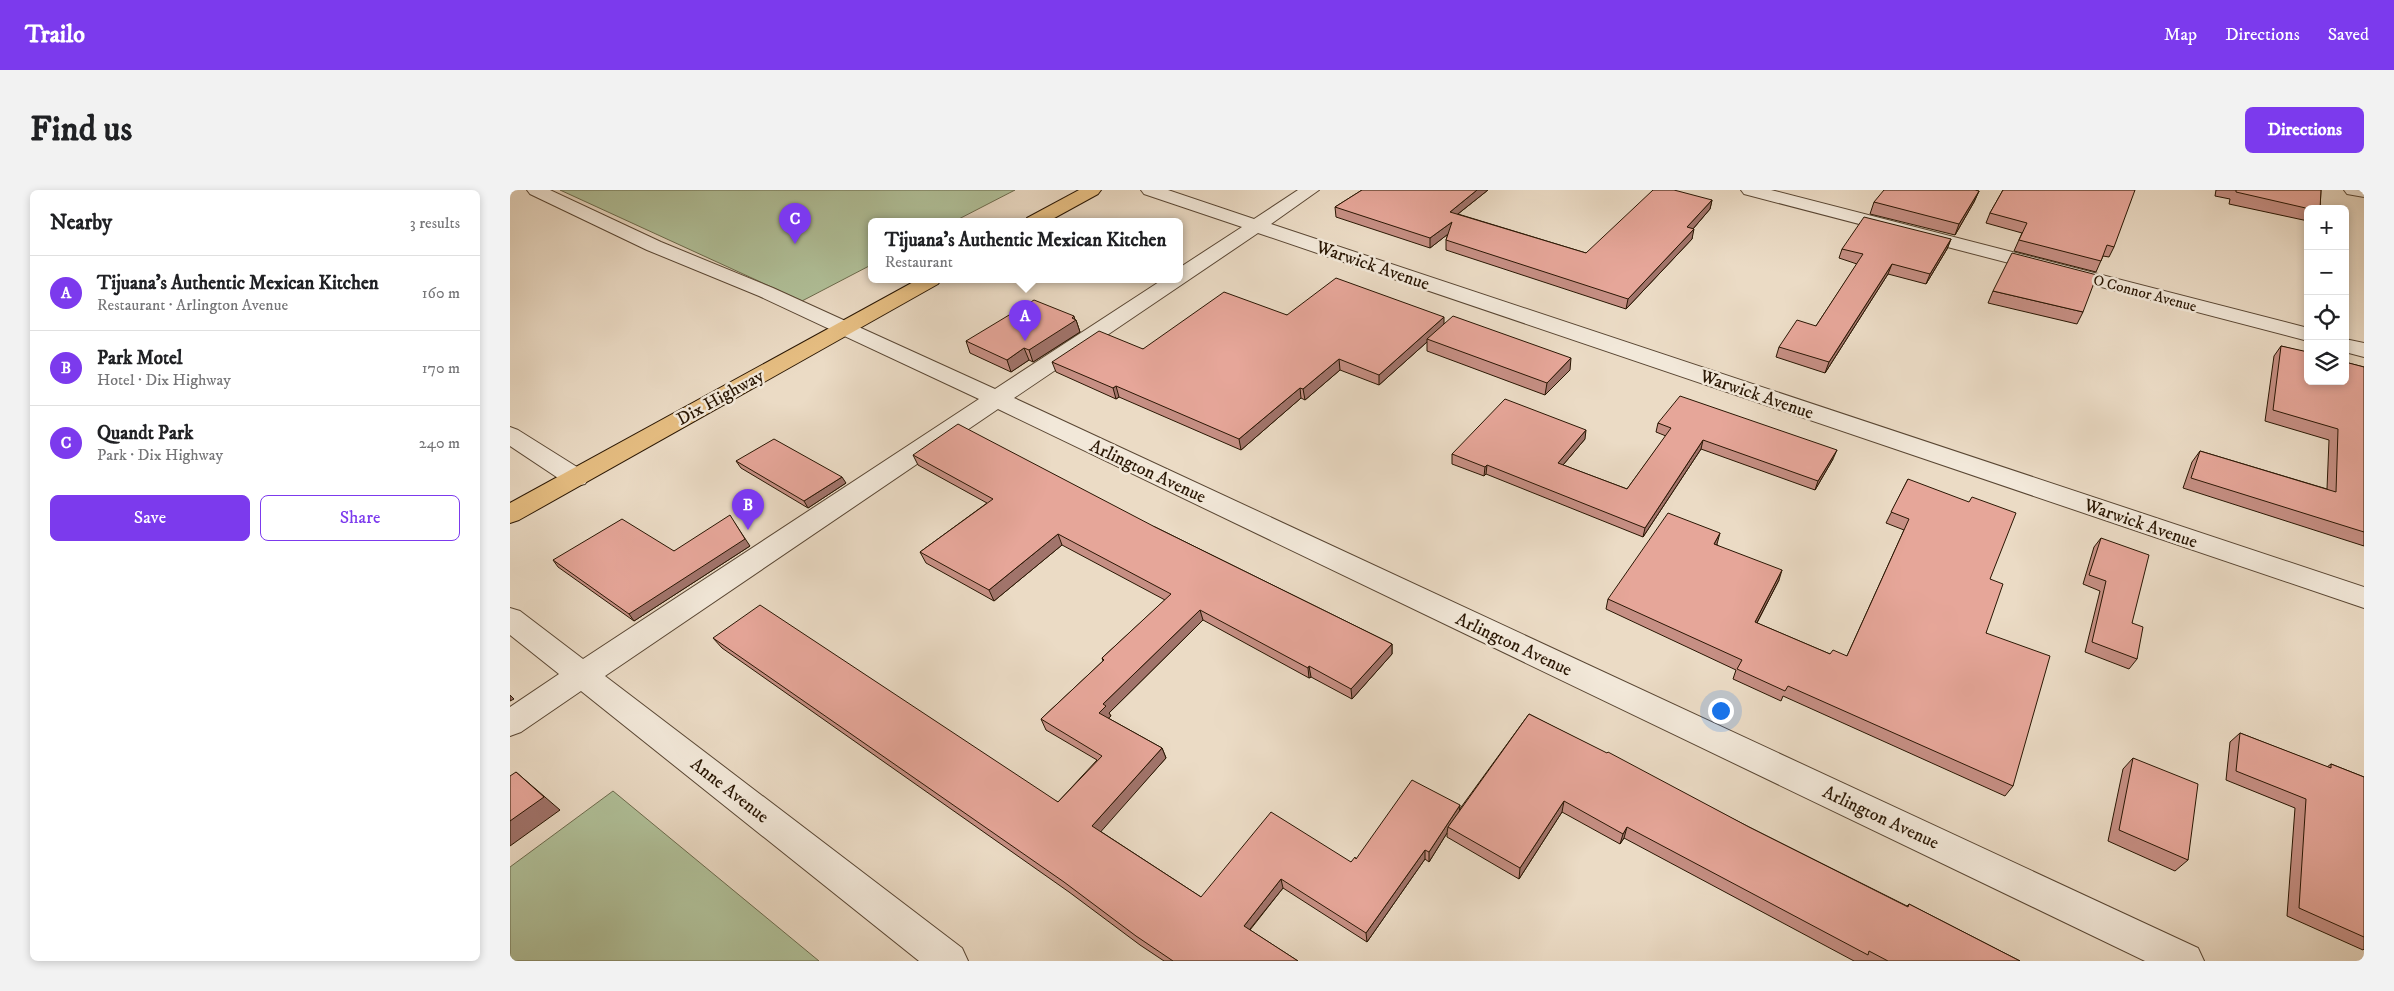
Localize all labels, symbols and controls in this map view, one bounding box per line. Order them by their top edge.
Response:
text: Trailo [25,20,85,50]
text: Map [2164,24,2197,46]
text: Directions [2225,24,2300,46]
text: Saved [2328,24,2369,46]
button: Directions [2245,107,2364,153]
text: Find us [30,108,132,152]
pin: C [779,203,811,244]
map controls [2304,205,2349,385]
button: + [2304,205,2349,250]
text: Nearby [50,210,112,236]
text: 3 results [410,213,460,233]
popup [868,218,1183,283]
text: Tijuana's Authentic Mexican Kitchen [885,229,1166,252]
street label: Warwick Avenue [1312,236,1432,296]
button: − [2304,250,2349,295]
text: Restaurant [885,252,953,272]
street label: O Connor Avenue [2091,271,2199,316]
text: Tijuana's Authentic Mexican Kitchen [97,272,379,295]
text: A [61,283,71,303]
text: 160 m [422,283,460,303]
text: Restaurant · Arlington Avenue [97,295,288,315]
button: locate [2304,295,2349,340]
pin: A [1009,300,1041,341]
button: layers [2304,340,2349,385]
text: Park Motel [97,347,183,370]
text: B [61,358,71,378]
text: 170 m [422,358,460,378]
street label: Dix Highway [673,365,768,431]
street label: Warwick Avenue [1696,365,1816,425]
text: Hotel · Dix Highway [97,370,231,390]
text: Quandt Park [97,422,193,445]
text: C [61,433,71,453]
text: 240 m [419,433,460,453]
street label: Arlington Avenue [1086,435,1209,508]
text: Park · Dix Highway [97,445,223,465]
pin: B [732,489,764,530]
street label: Warwick Avenue [2080,494,2200,554]
button: Save [50,495,250,541]
button: Share [260,495,460,541]
street label: Arlington Avenue [1452,608,1575,681]
your location [1708,698,1734,724]
street label: Anne Avenue [686,753,773,828]
street label: Arlington Avenue [1819,781,1942,854]

